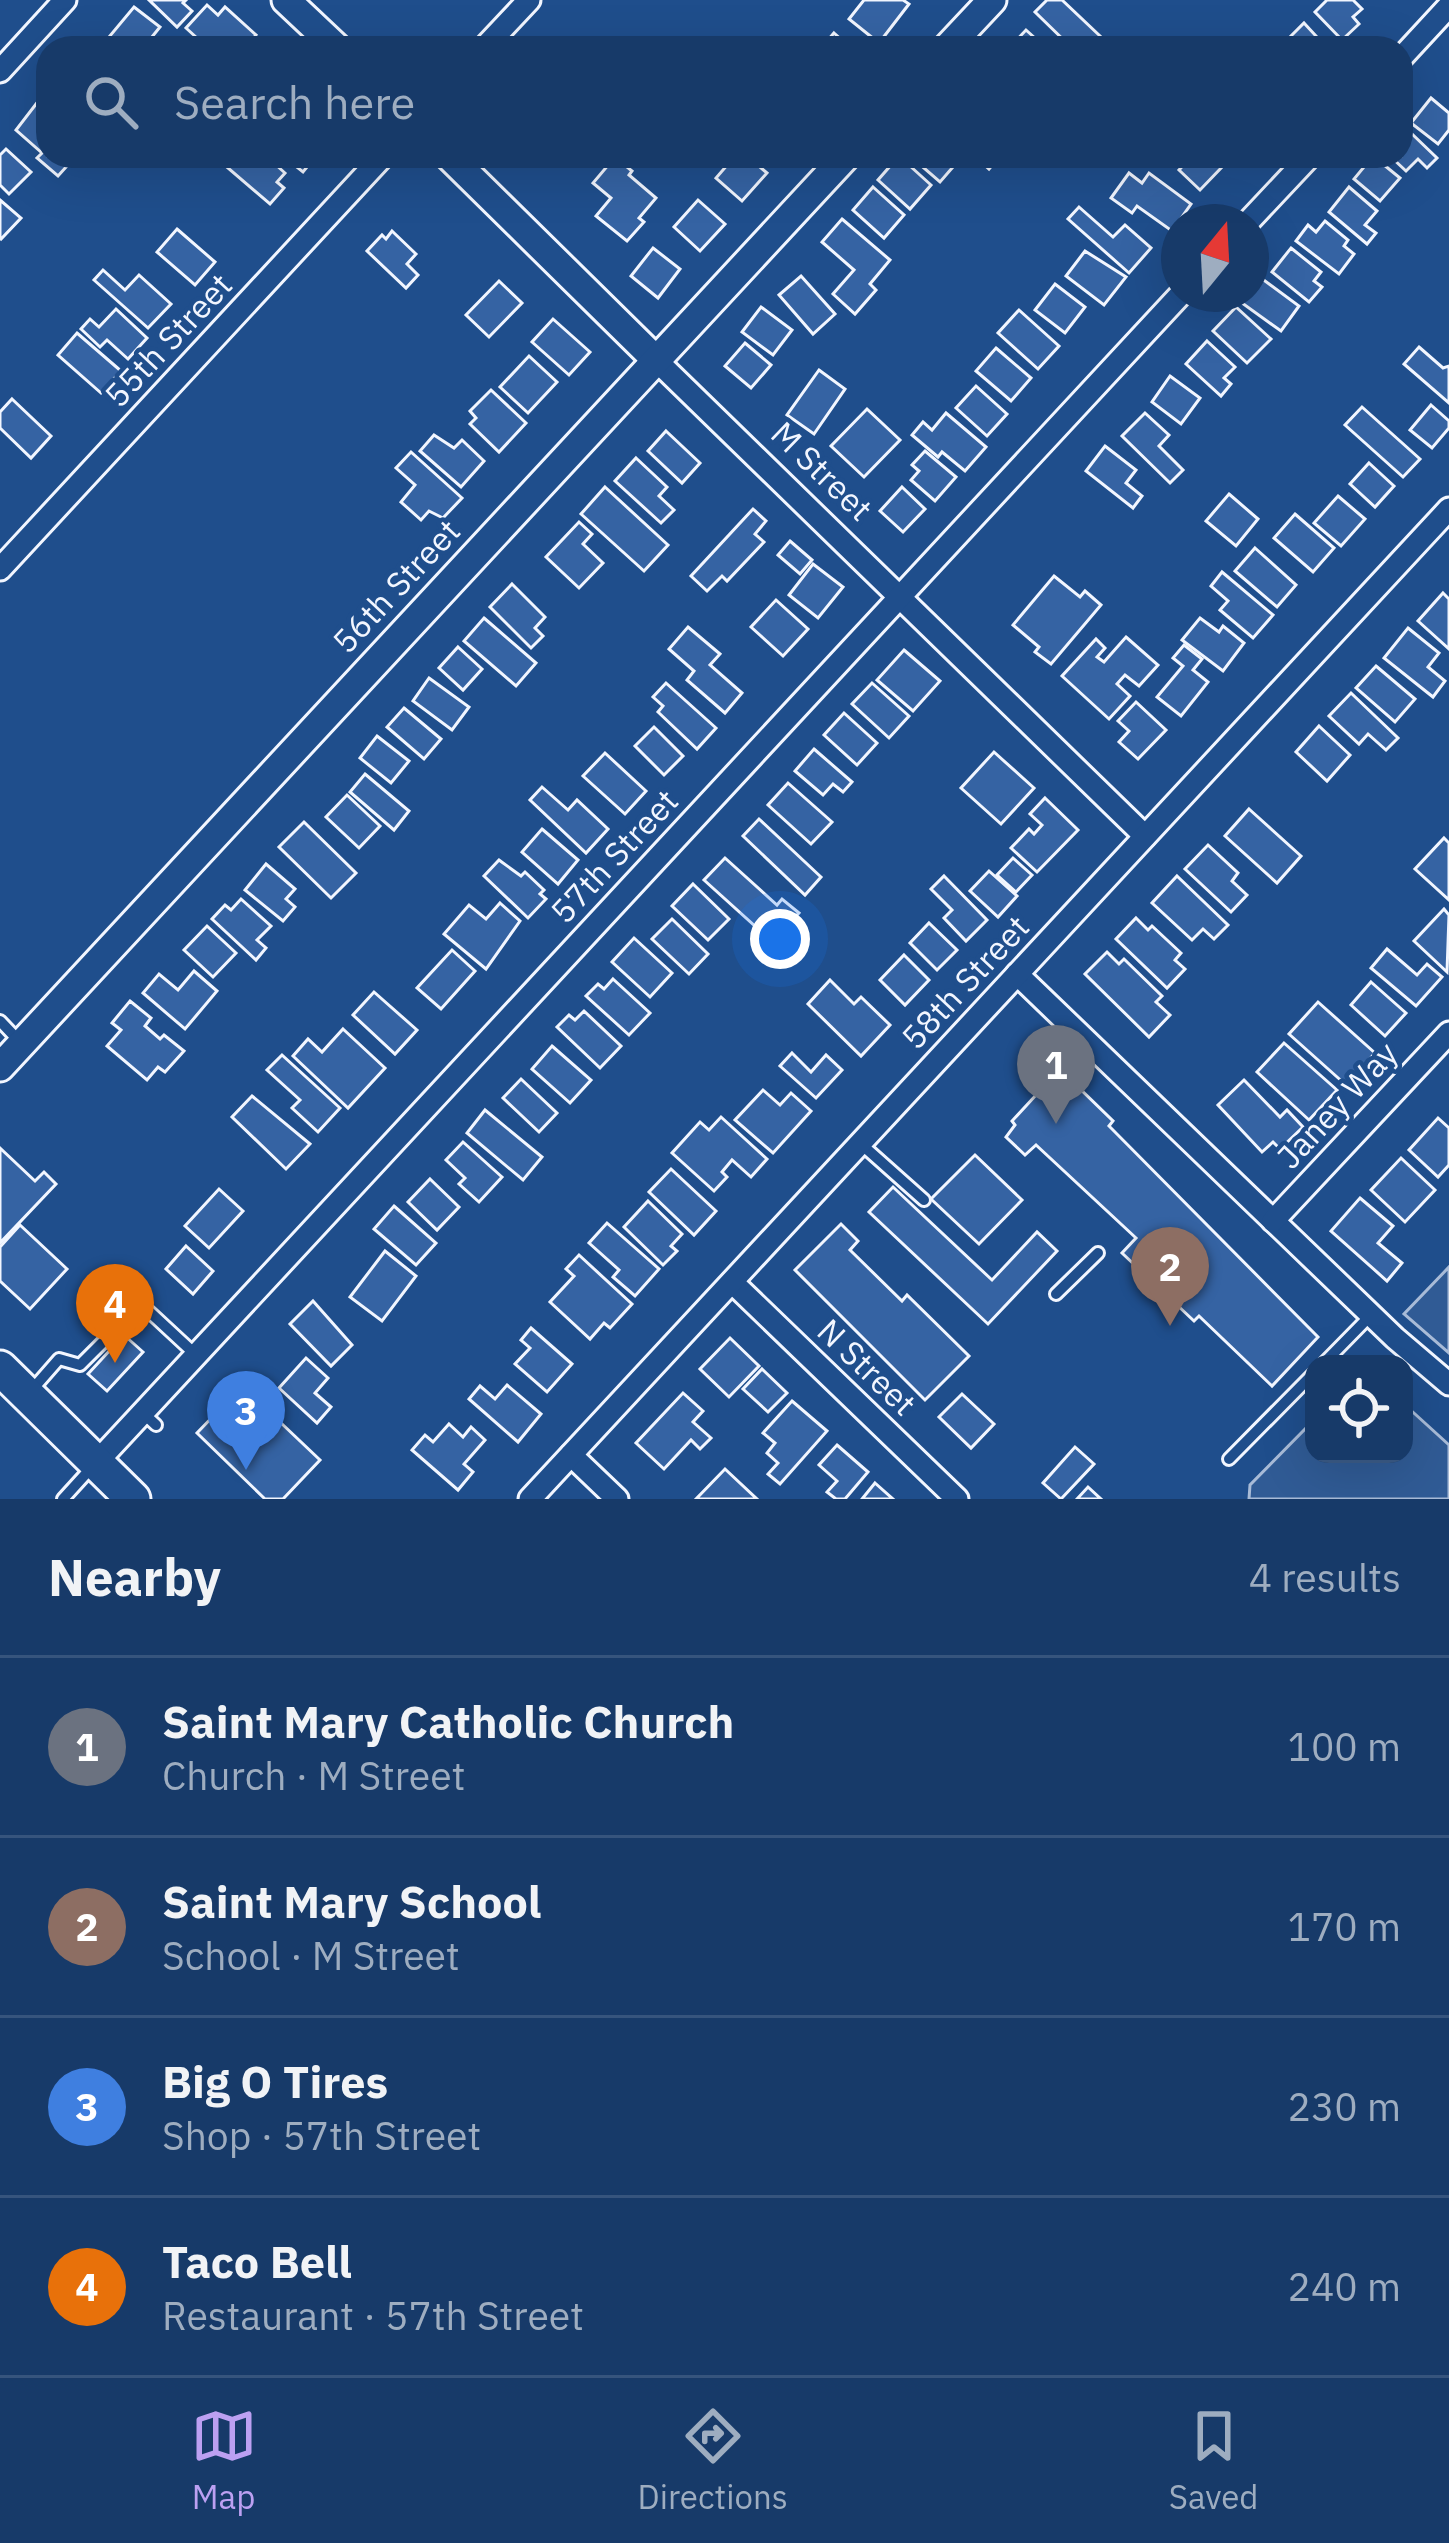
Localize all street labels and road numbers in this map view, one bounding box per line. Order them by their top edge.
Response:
street label: 55th Street [95,263,241,416]
street label: M Street [762,412,882,530]
street label: 56th Street [323,509,469,662]
street label: 57th Street [541,779,687,932]
street label: 58th Street [892,905,1038,1058]
street label: Janey Way [1267,1032,1406,1177]
street label: N Street [809,1309,926,1424]

